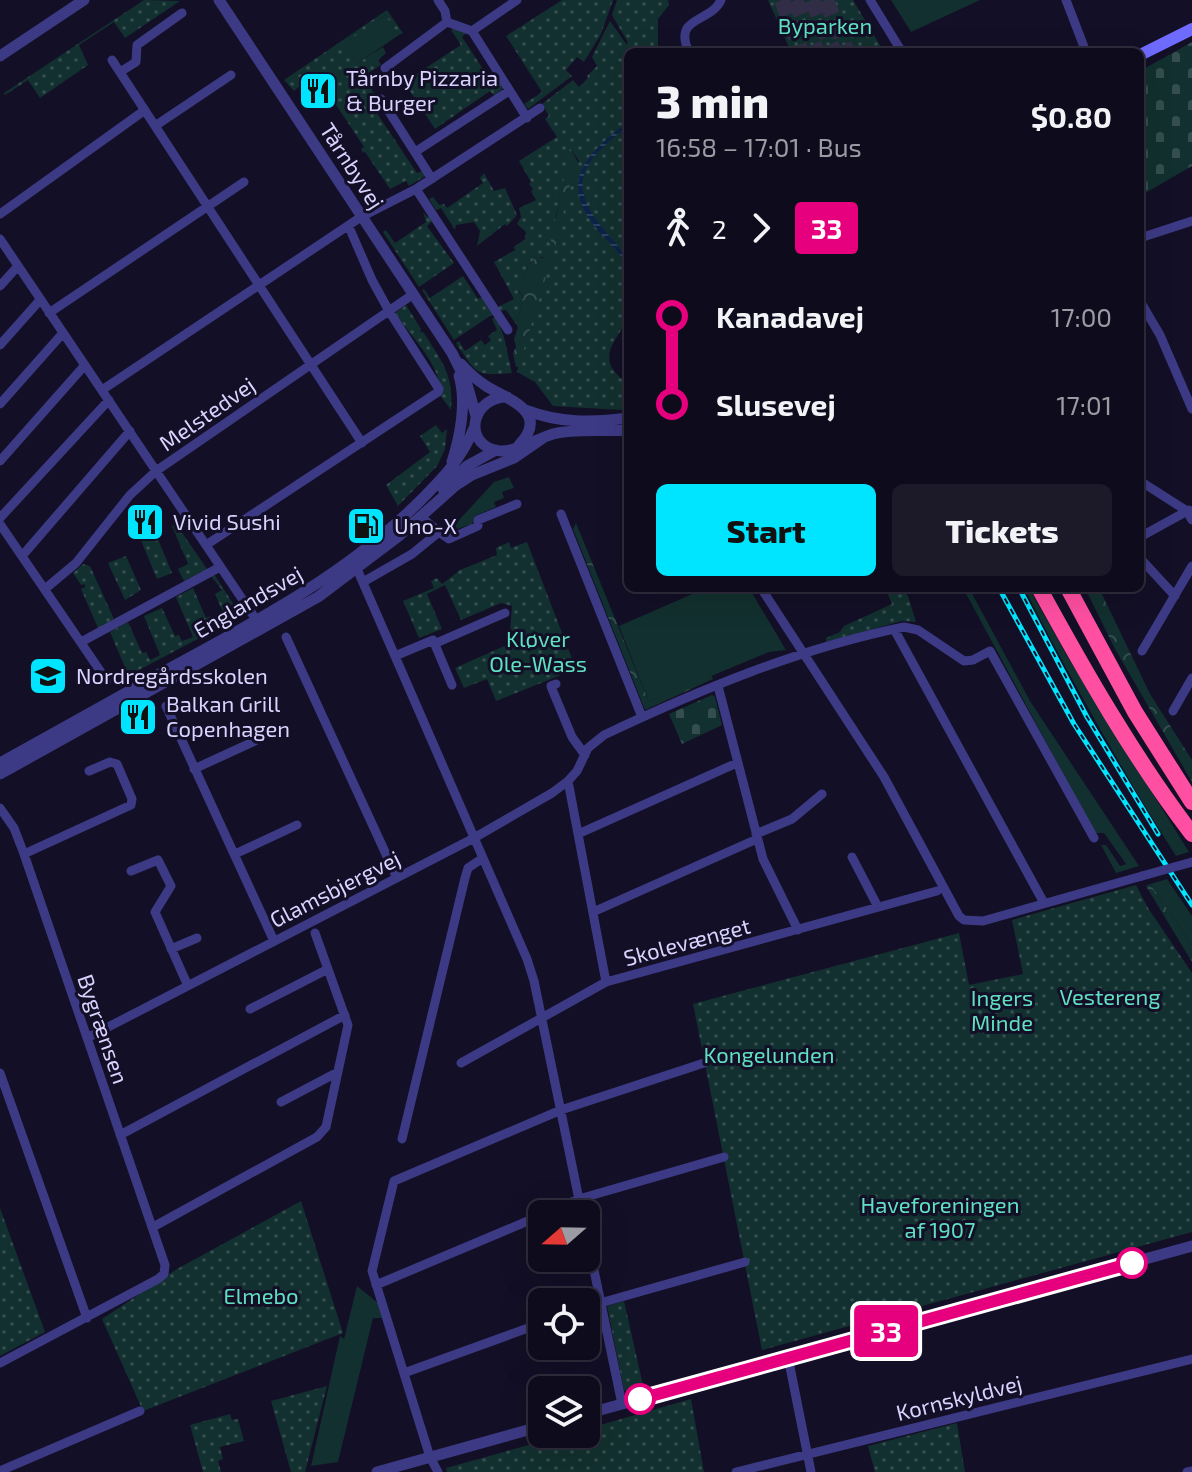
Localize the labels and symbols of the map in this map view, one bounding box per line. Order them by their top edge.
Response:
park label: Byparken [778,12,872,38]
place label: Tårnby Pizzaria & Burger [346,64,498,115]
restaurant icon: Tårnby Pizzaria & Burger [297,70,339,112]
street label: Tårnbyvej [315,118,390,214]
street label: Melstedvej [154,371,260,456]
restaurant icon: Vivid Sushi [124,501,166,543]
fuel station icon: Uno-X [345,505,387,547]
place label: Vivid Sushi [173,508,281,534]
place label: Uno-X [394,512,457,538]
street label: Englandsvej [188,560,307,644]
park label: Kløver Ole-Wass [489,625,587,676]
school or university icon: Nordregårdsskolen [27,655,69,697]
place label: Nordregårdsskolen [76,662,268,688]
place label: Balkan Grill Copenhagen [166,690,290,741]
restaurant icon: Balkan Grill Copenhagen [117,696,159,738]
street label: Glamsbjergvej [265,844,404,933]
street label: Skolevænget [621,912,753,970]
street label: Bygrænsen [73,971,135,1087]
park label: Vestereng [1059,983,1161,1009]
park label: Ingers Minde [971,984,1033,1035]
park label: Kongelunden [703,1041,835,1067]
park label: Haveforeningen af 1907 [861,1191,1019,1242]
north arrow [528,1200,600,1272]
unlabelled marker [1117,1248,1147,1278]
park label: Elmebo [224,1282,298,1308]
line badge: 33 [850,1305,922,1357]
street label: Kornskyldvej [893,1369,1025,1426]
unlabelled marker [625,1384,655,1414]

